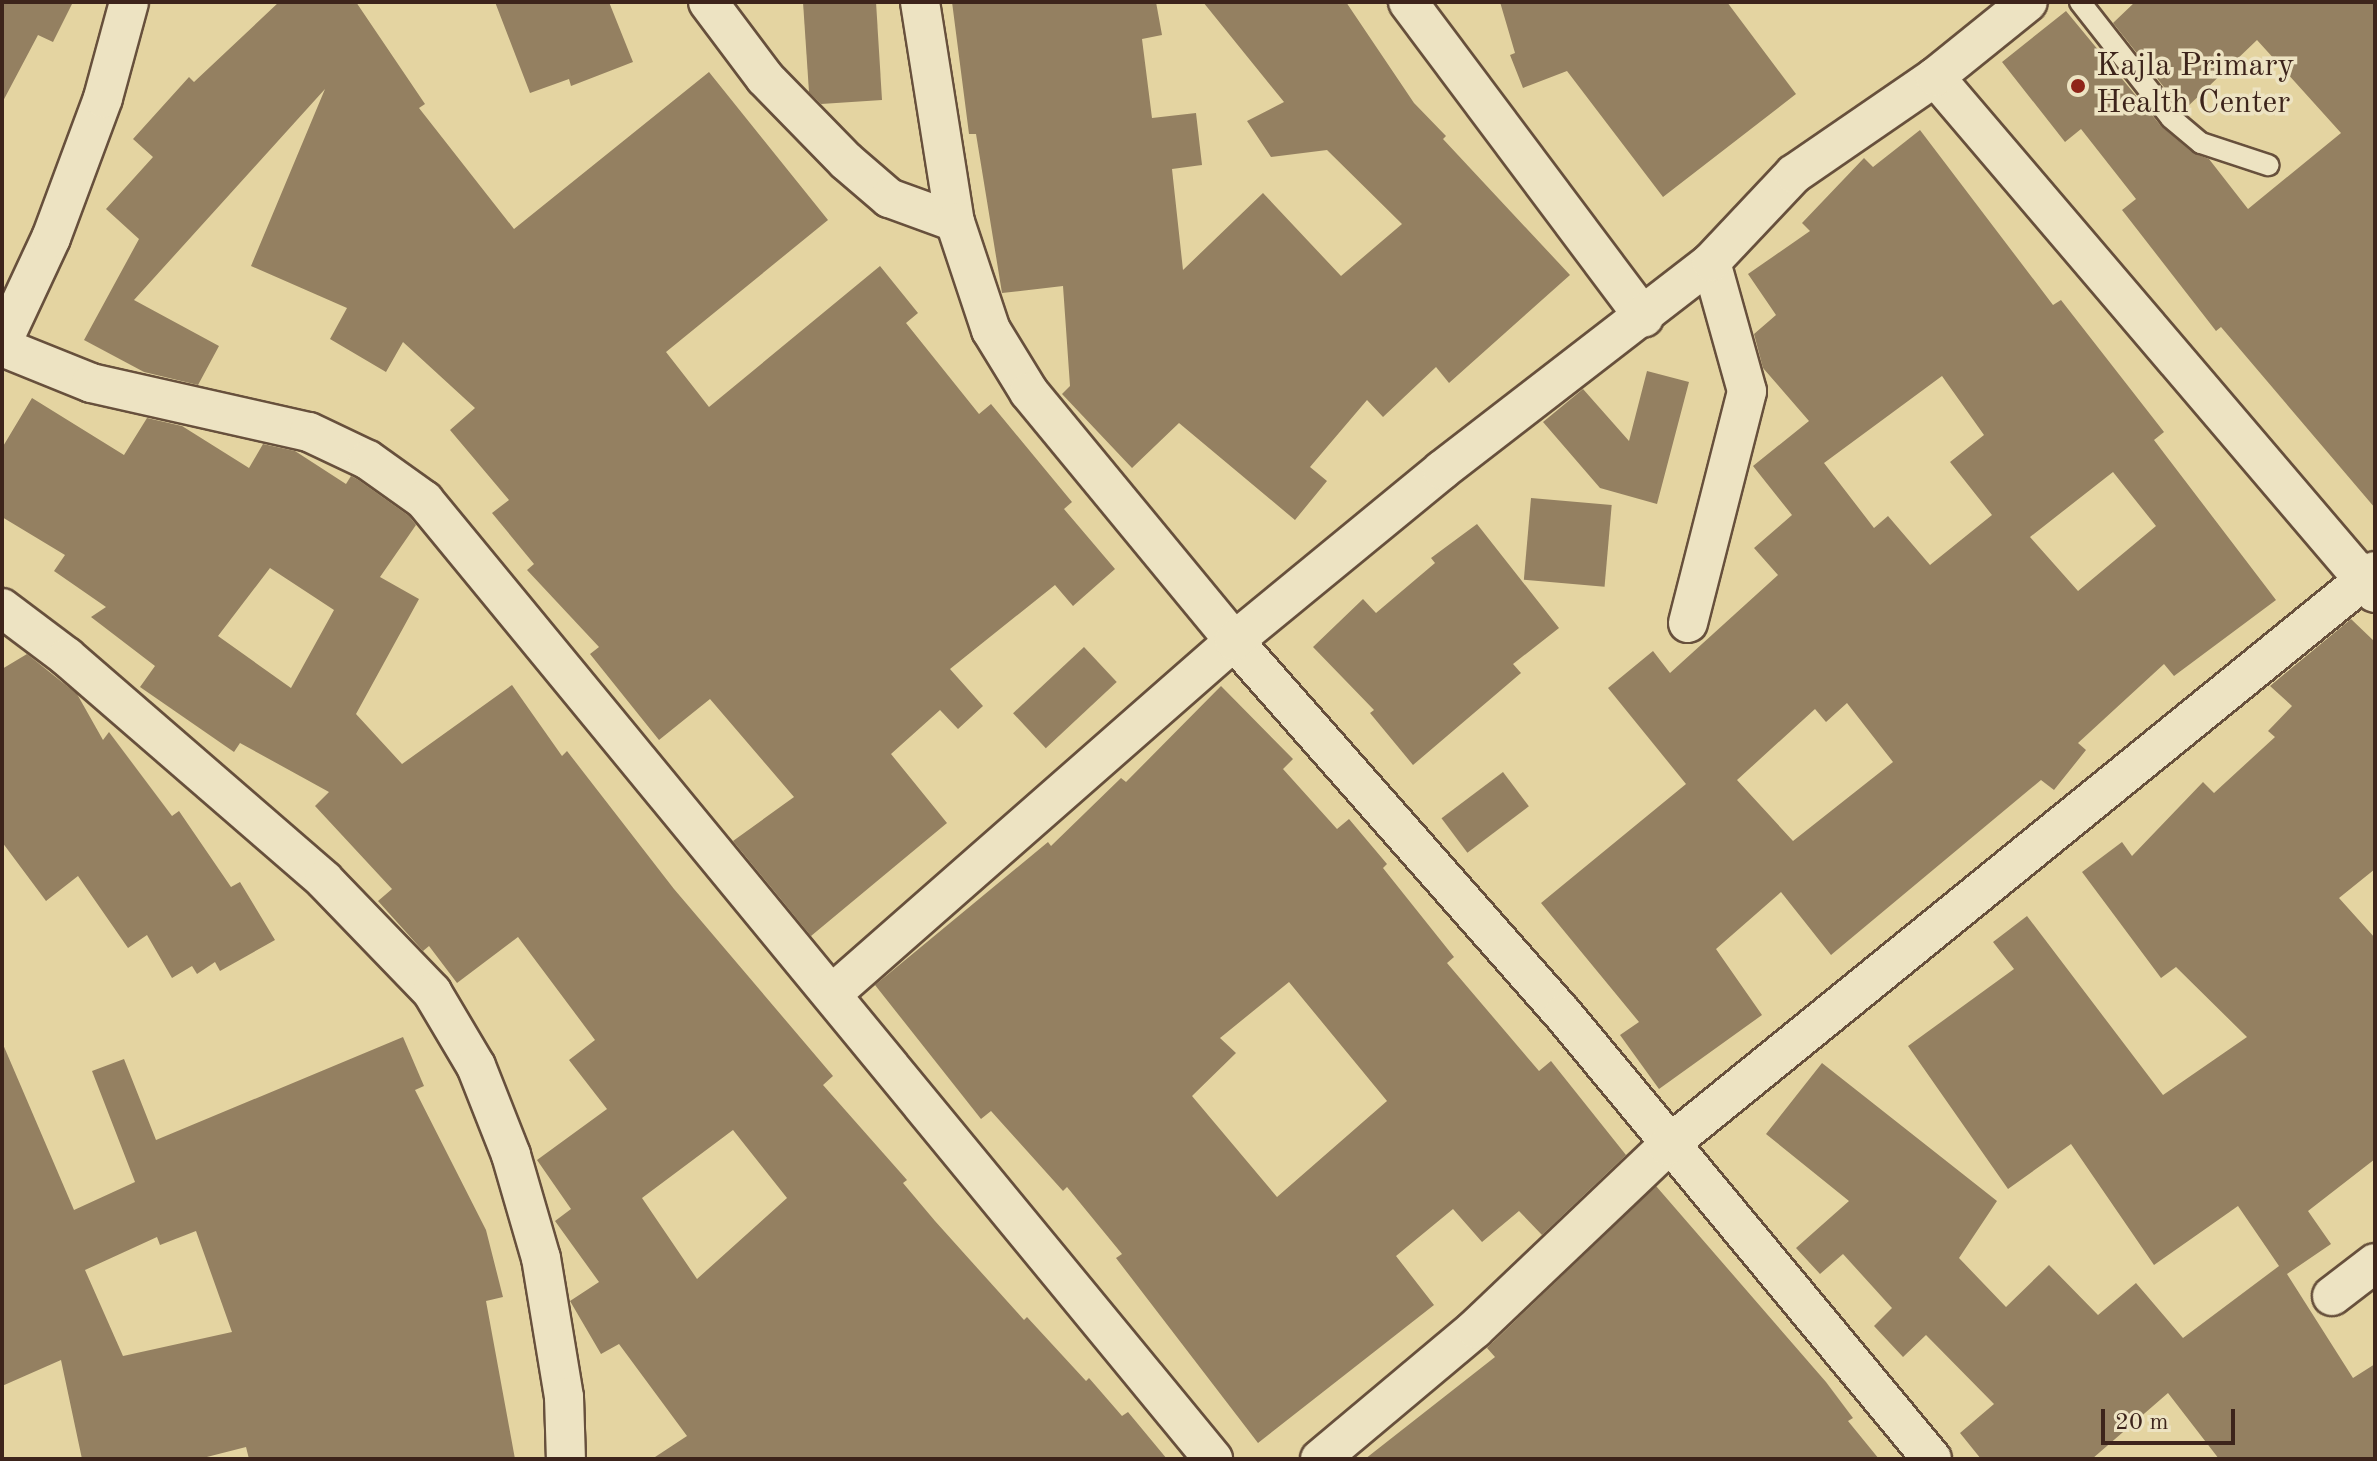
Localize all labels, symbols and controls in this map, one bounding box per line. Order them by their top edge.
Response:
place label: Kajla Primary Health Center [2096,49,2294,124]
marker: Kajla Primary Health Center [2067,75,2089,97]
scale bar [2105,1393,2239,1443]
text: 20 m [2115,1411,2169,1435]

